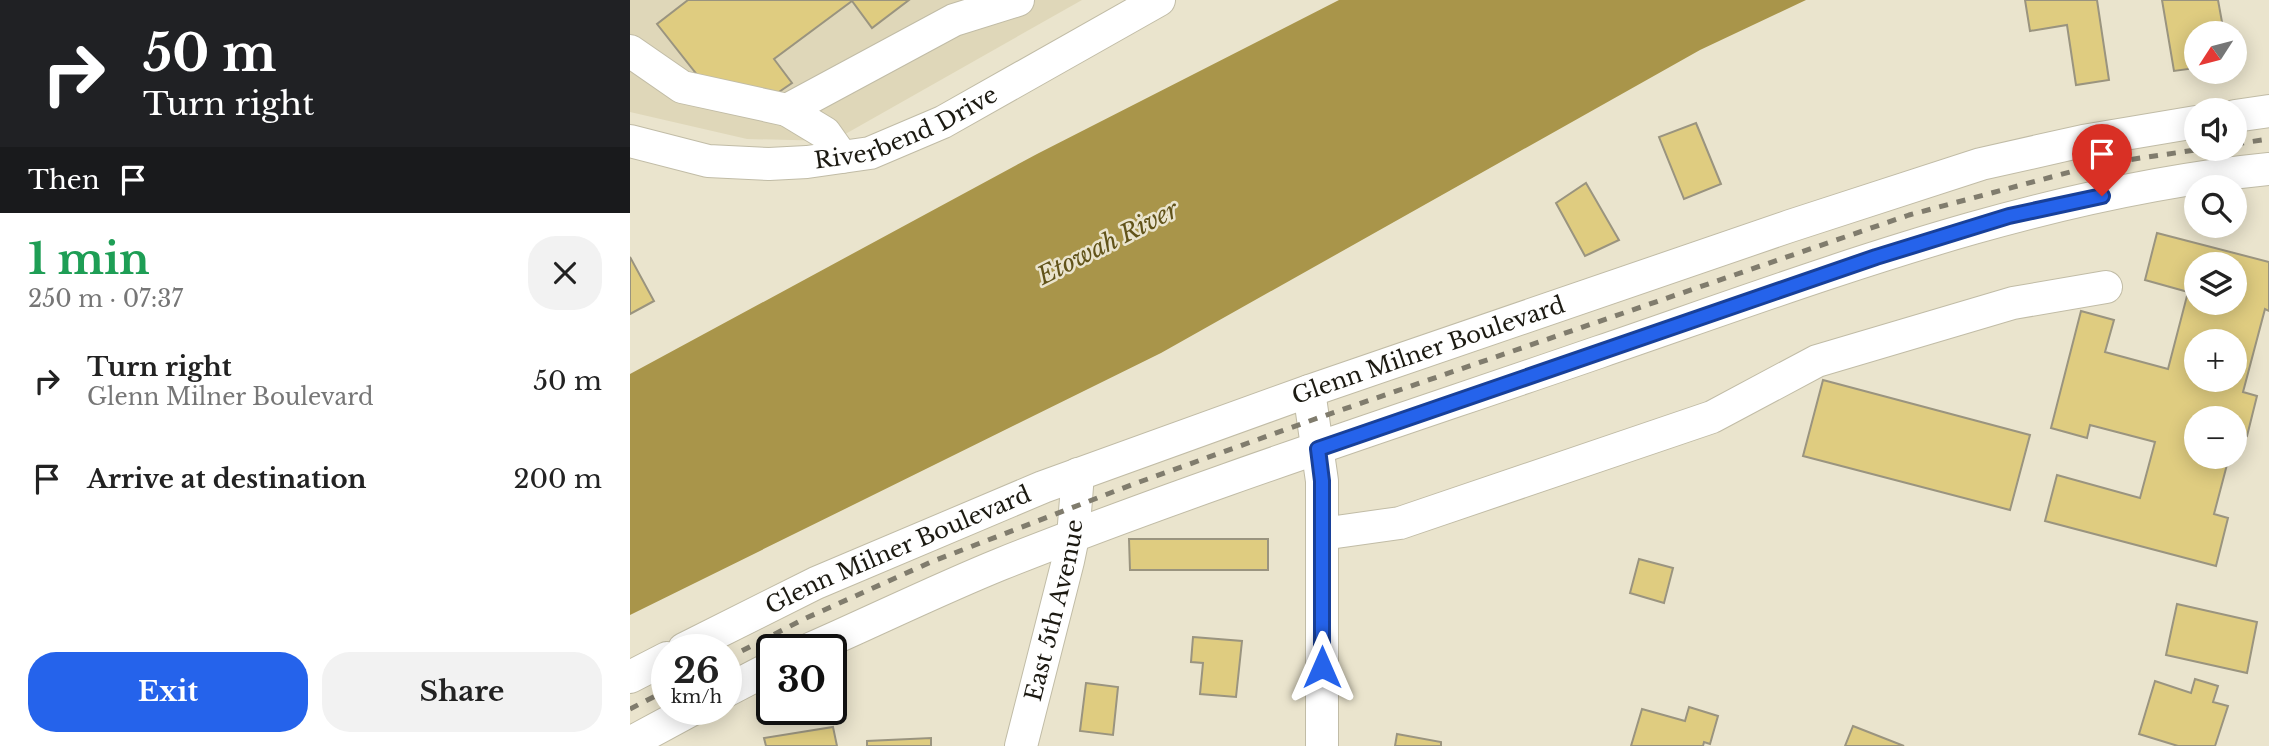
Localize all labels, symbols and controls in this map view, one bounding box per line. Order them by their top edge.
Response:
north arrow [2184,21,2247,84]
map controls [2184,21,2247,469]
text: 50 m [143,23,276,84]
icon: right [28,28,119,119]
street label: Riverbend Drive [813,80,1002,175]
text: Turn right [143,84,314,124]
button: sound [2184,98,2247,161]
pin [2072,124,2132,196]
icon: arrive [2083,135,2121,173]
icon: arrive [114,161,152,199]
text: Then [28,164,100,196]
button: search [2184,175,2247,238]
water label: Etowah River [1032,194,1184,291]
text: 1 min [28,233,150,285]
button: close [528,236,602,310]
button: layers [2184,252,2247,315]
text: 250 m · 07:37 [28,285,183,313]
street label: Glenn Milner Boulevard [1288,290,1569,410]
button: + [2184,329,2247,392]
text: Turn right [87,351,232,383]
icon: right [28,362,66,400]
text: 50 m [533,365,602,397]
text: Glenn Milner Boulevard [87,383,374,411]
button: − [2184,406,2247,469]
icon: arrive [28,460,66,498]
text: Arrive at destination [87,463,367,495]
text: 200 m [513,463,602,495]
street label: Glenn Milner Boulevard [761,480,1035,620]
street label: East 5th Avenue [1019,518,1088,704]
position arrow [1285,630,1359,704]
speed limit sign: 30 [756,634,847,725]
text: 26 [673,649,720,692]
button: Exit [28,652,308,732]
button: Share [322,652,602,732]
text: km/h [671,686,722,708]

